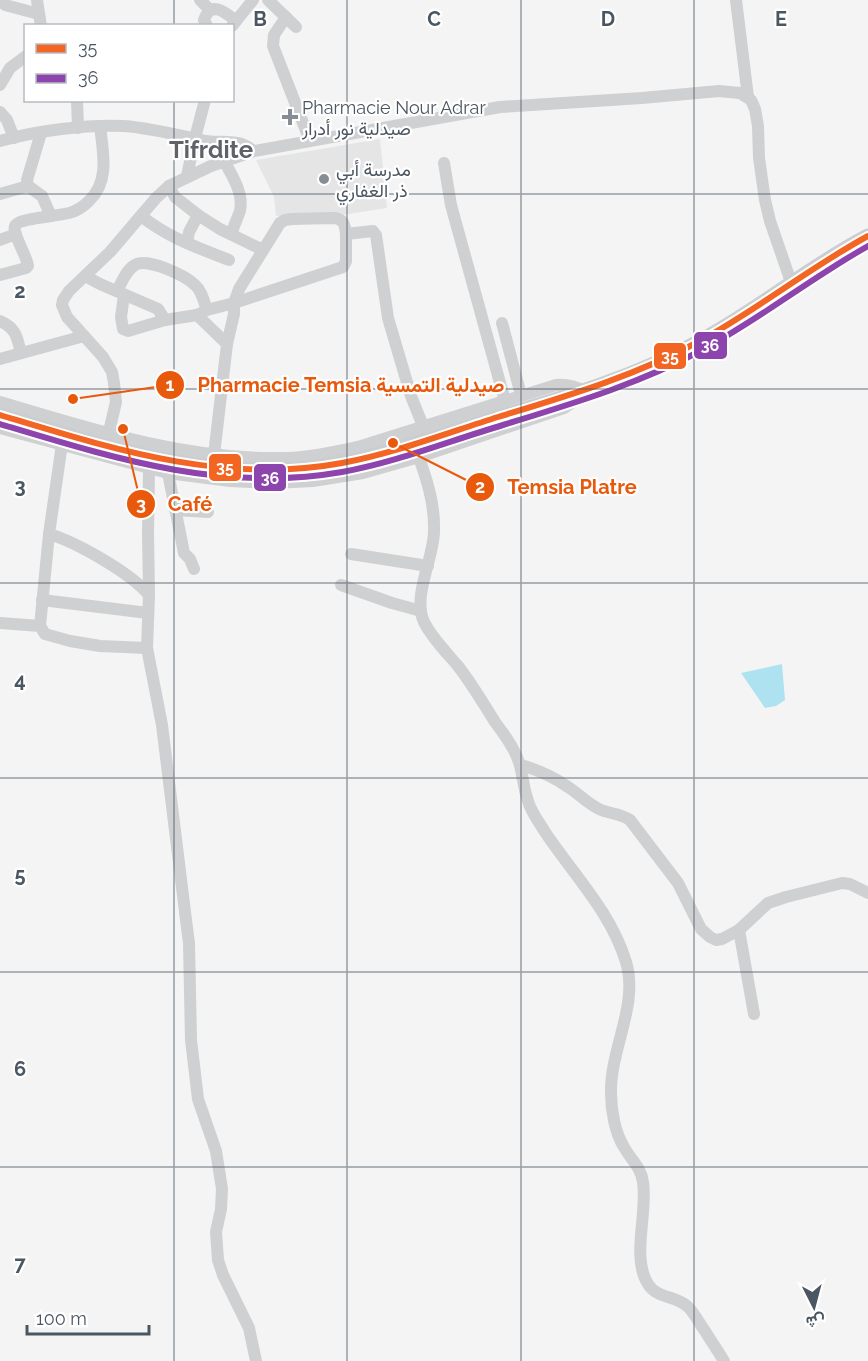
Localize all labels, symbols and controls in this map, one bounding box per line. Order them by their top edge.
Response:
text: B [253,7,267,31]
text: C [427,7,441,31]
text: D [601,7,615,31]
text: E [775,7,787,31]
legend [24,24,234,102]
text: 35 [78,37,98,58]
text: 36 [78,67,99,88]
place label: Pharmacie Nour Adrar صيدلية نور أدرار [301,97,486,140]
marker: Pharmacie Nour Adrar صيدلية نور أدرار [283,110,297,124]
district label: Tifrdite [169,135,253,164]
place label: مدرسة أبي ذر الغفاري [336,159,411,206]
marker: مدرسة أبي ذر الغفاري [317,172,331,186]
text: 2 [14,279,26,303]
line badge: 36 [693,331,728,360]
text: 36 [701,336,720,355]
line badge: 35 [653,342,687,370]
text: 35 [661,347,679,366]
callout: Pharmacie Temsia صيدلية التمسية [155,366,517,404]
text: Pharmacie Temsia صيدلية التمسية [197,373,505,397]
text: 1 [166,374,175,395]
line badge: 35 [208,453,242,482]
text: 35 [216,458,234,477]
line badge: 36 [253,463,287,492]
callout: Temsia Platre [465,468,649,506]
text: 36 [261,469,280,488]
text: 3 [14,474,26,498]
text: Temsia Platre [507,475,637,499]
text: 2 [475,476,485,497]
callout: Café [126,485,224,523]
text: Café [168,492,212,516]
text: 3 [136,493,146,514]
text: 4 [14,668,26,692]
text: 5 [14,863,26,887]
text: 6 [14,1057,26,1081]
text: 7 [14,1252,26,1276]
north arrow [784,1277,844,1337]
scale bar [27,1298,148,1336]
text: 100 m [36,1308,87,1329]
text: ش [805,1311,826,1332]

